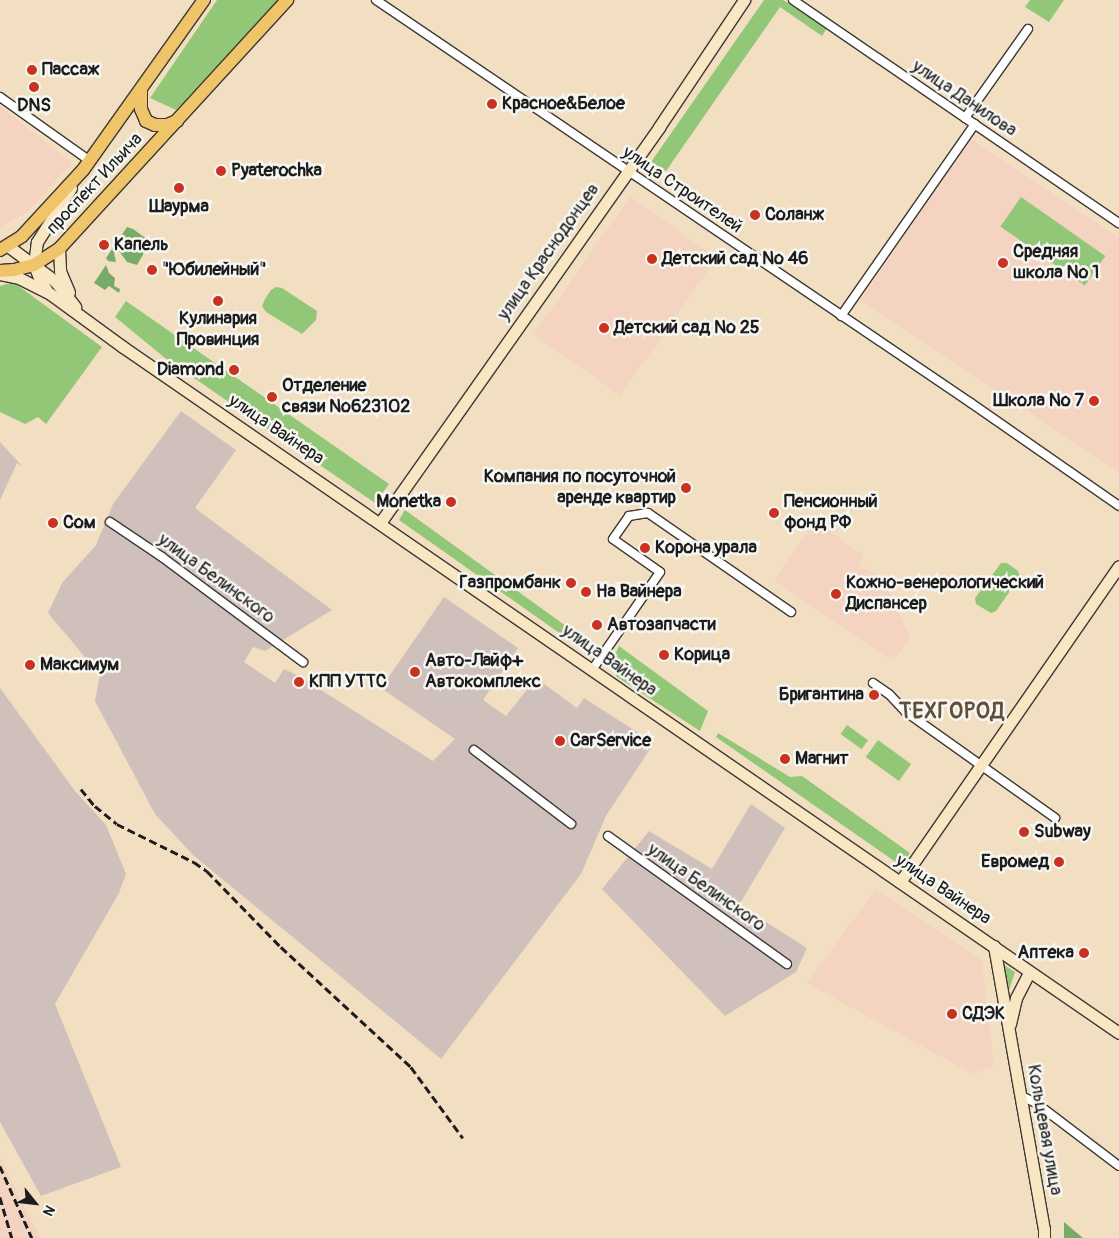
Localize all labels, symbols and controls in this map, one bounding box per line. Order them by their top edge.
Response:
street label: улица Данилова [908,56,1020,142]
place label: Пассаж [42,59,99,81]
marker: Пассаж [26,64,38,76]
marker: DNS [28,81,40,93]
place label: Красное&Белое [502,93,625,115]
place label: DNS [17,95,51,117]
marker: Красное&Белое [486,98,498,110]
street label: проспект Ильича [43,129,147,239]
street label: улица Строителей [618,142,746,238]
place label: Pyaterochka [231,160,322,182]
marker: Pyaterochka [215,165,227,177]
street label: улица Краснодонцев [494,179,604,325]
marker: Шаурма [173,182,185,194]
place label: Шаурма [149,196,209,218]
place label: Соланж [765,204,824,226]
marker: Соланж [749,209,761,221]
place label: Капель [114,234,169,256]
marker: Капель [98,239,110,251]
place label: Средняя школа № 1 [1013,242,1099,284]
place label: Детский сад № 46 [662,248,809,270]
marker: Детский сад № 46 [646,253,658,265]
marker: Средняя школа № 1 [997,257,1009,269]
place label: "Юбилейный" [162,259,267,281]
marker: "Юбилейный" [146,264,158,276]
marker: Кулинария Провинция [212,295,224,307]
place label: Кулинария Провинция [177,309,259,352]
place label: Детский сад № 25 [614,317,759,339]
marker: Детский сад № 25 [598,322,610,334]
place label: Diamond [157,359,224,381]
marker: Diamond [228,364,240,376]
place label: Отделение связи №623102 [282,376,410,418]
street label: улица Вайнера [224,390,328,470]
place label: Школа № 7 [993,390,1084,412]
marker: Отделение связи №623102 [266,391,278,403]
marker: Школа № 7 [1088,395,1100,407]
place label: Компания по посуточной аренде квартир [484,467,676,509]
marker: Компания по посуточной аренде квартир [680,482,692,494]
place label: Monetka [376,491,441,513]
place label: Пенсионный фонд РФ [784,492,878,534]
marker: Monetka [445,496,457,508]
marker: Пенсионный фонд РФ [768,507,780,519]
place label: Сом [63,512,96,534]
marker: Сом [47,517,59,529]
street label: улица Белинского [154,529,278,629]
place label: Корона урала [655,537,757,559]
marker: Корона урала [639,542,651,554]
place label: Газпромбанк [459,572,561,594]
place label: Кожно-венерологический Диспансер [846,573,1044,616]
marker: Газпромбанк [565,577,577,589]
place label: На Вайнера [596,581,682,603]
marker: На Вайнера [580,586,592,598]
marker: Кожно-венерологический Диспансер [830,588,842,600]
place label: Автозапчасти [607,614,716,636]
marker: Автозапчасти [591,619,603,631]
street label: улица Вайнера [557,620,661,702]
place label: Корица [674,644,730,666]
marker: Корица [658,649,670,661]
place label: Авто-Лайф+ Автокомплекс [425,651,541,694]
place label: Максимум [40,654,119,676]
marker: Максимум [24,659,36,671]
marker: Авто-Лайф+ Автокомплекс [409,666,421,678]
place label: КПП УТТС [309,671,387,693]
marker: КПП УТТС [293,676,305,688]
place label: Бригантина [779,684,864,706]
marker: Бригантина [868,689,880,701]
district label: ТЕХГОРОД [898,699,1006,725]
place label: CarService [570,730,651,752]
marker: CarService [554,735,566,747]
place label: Магнит [795,748,848,770]
marker: Магнит [779,753,791,765]
place label: Subway [1034,821,1091,843]
marker: Subway [1018,826,1030,838]
street label: улица Белинского [643,839,769,937]
street label: улица Вайнера [891,850,995,930]
place label: Евромед [981,851,1049,873]
marker: Евромед [1053,856,1065,868]
place label: Аптека [1018,942,1074,964]
marker: Аптека [1078,947,1090,959]
place label: СДЭК [962,1003,1005,1025]
marker: СДЭК [946,1008,958,1020]
street label: Кольцевая улица [1022,1063,1066,1197]
north arrow [10,1178,60,1228]
text: N [39,1202,58,1219]

